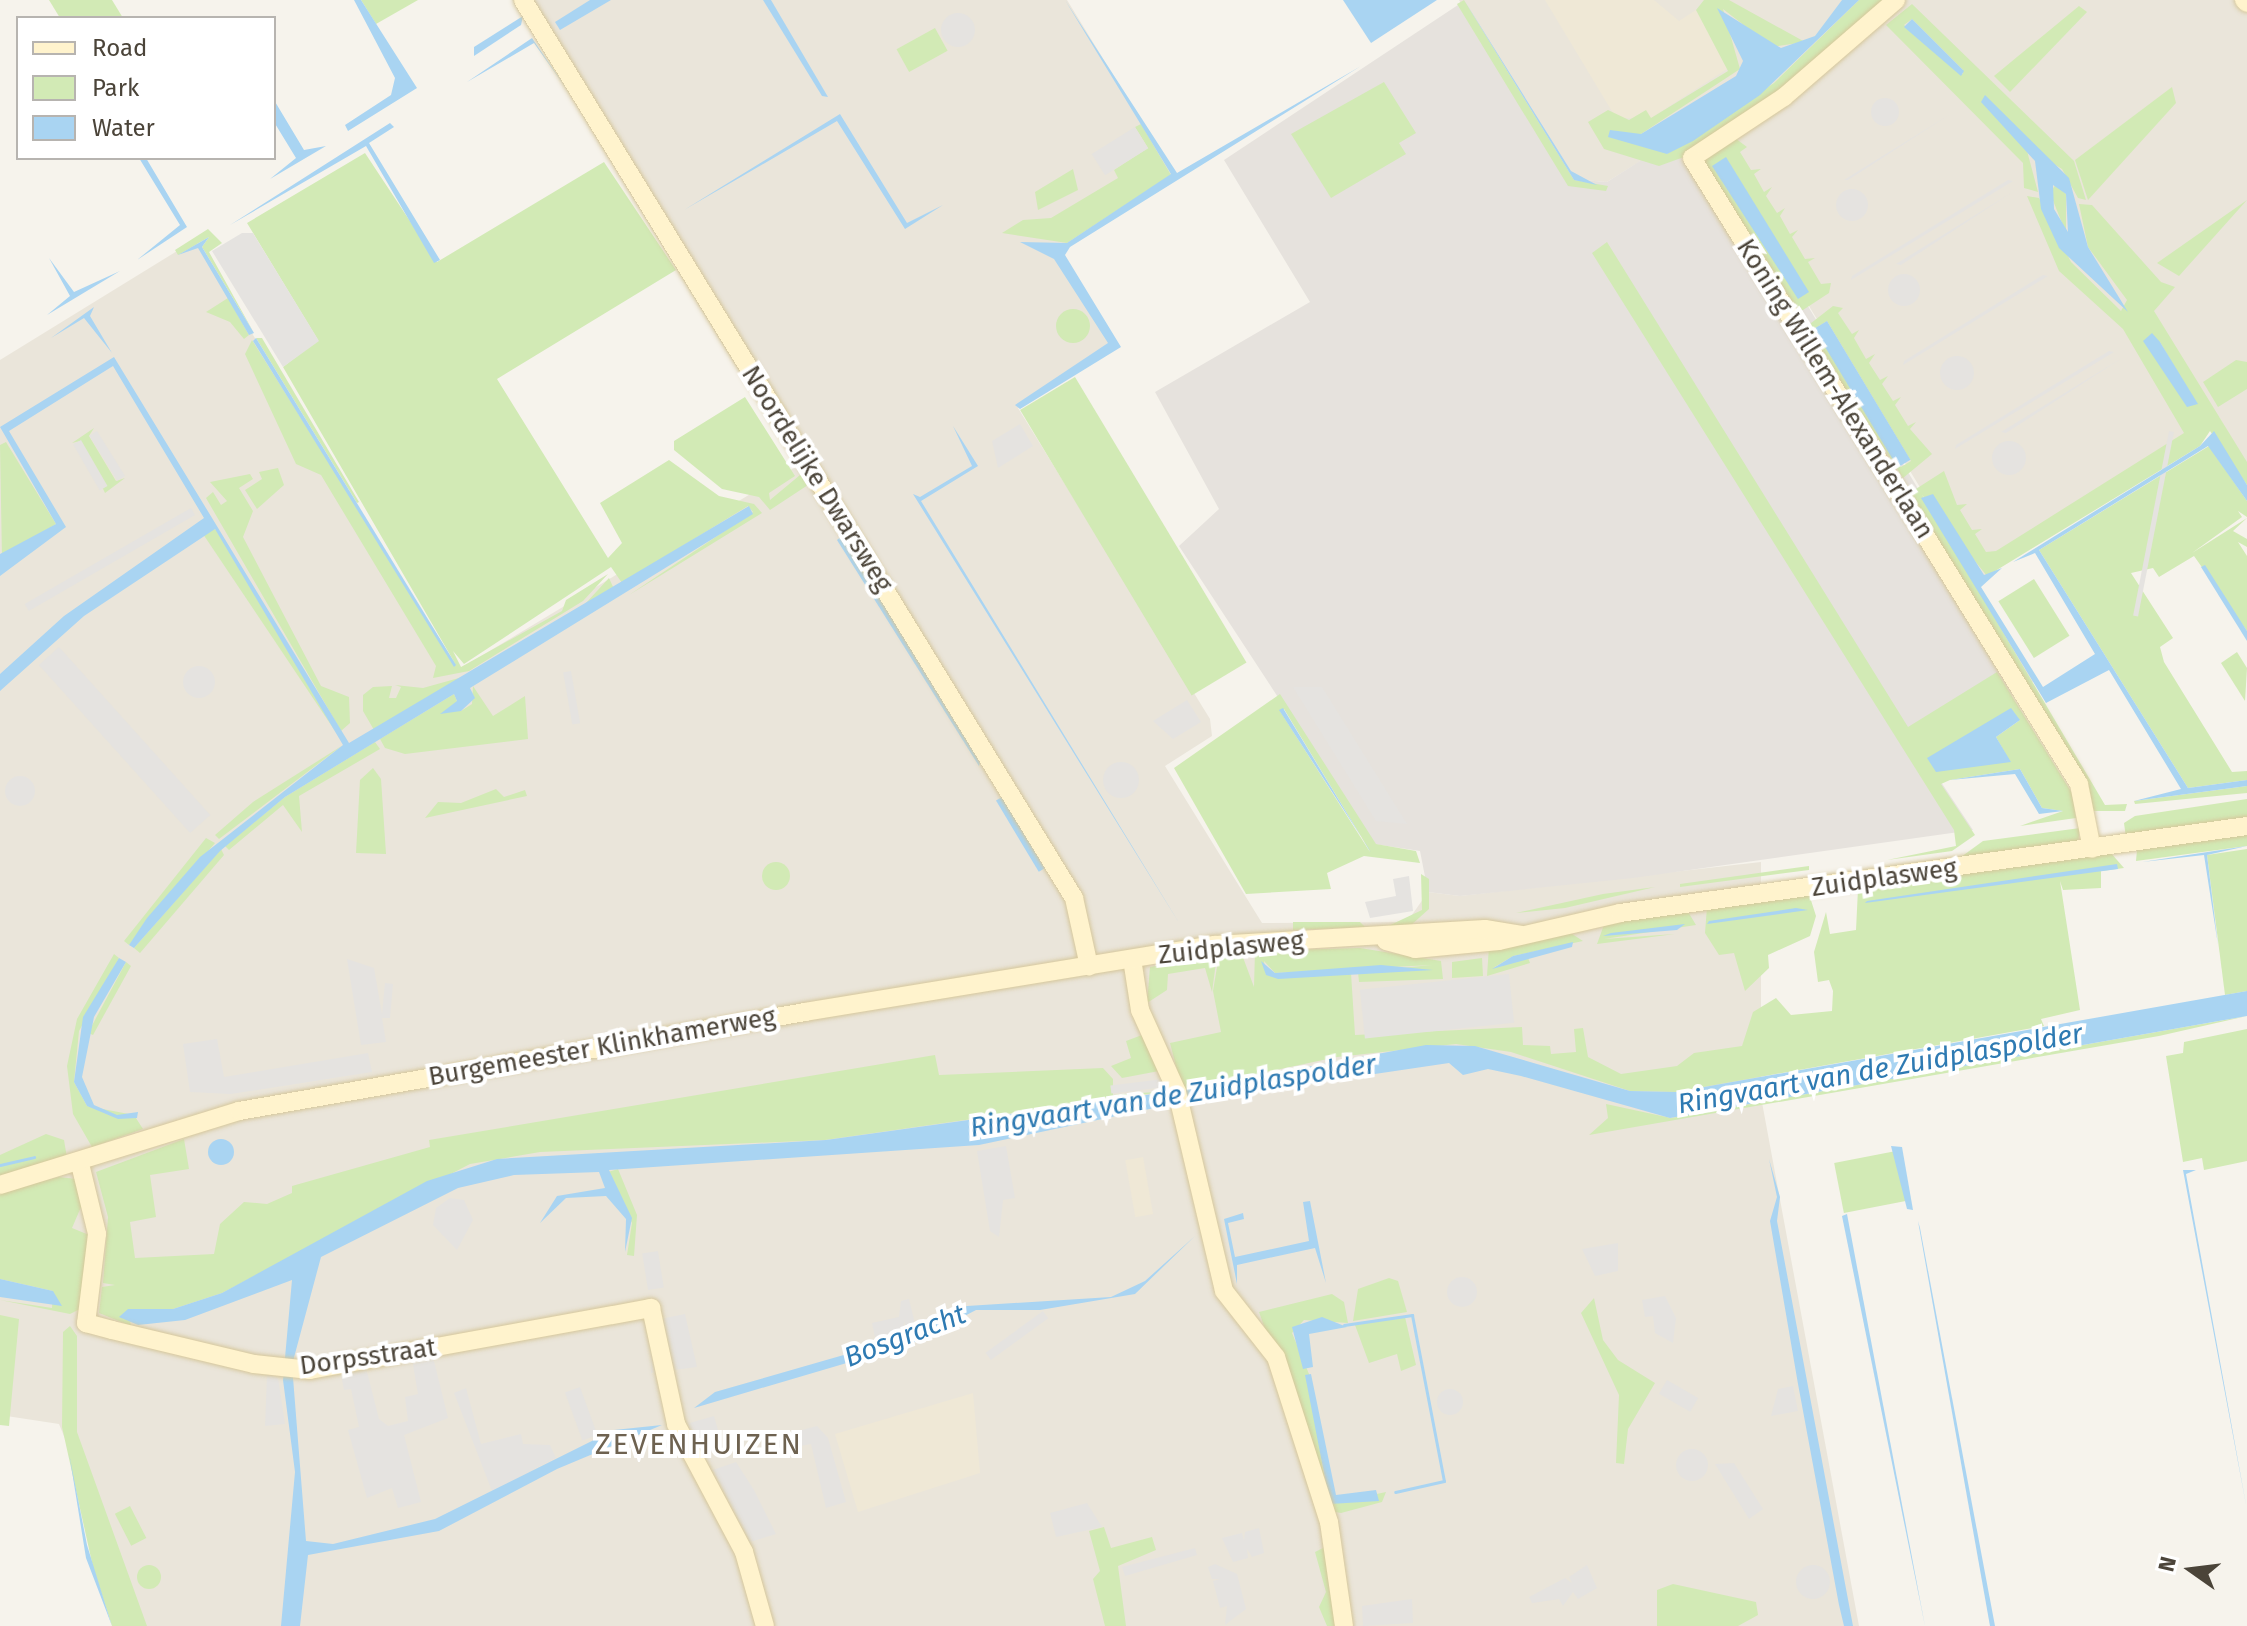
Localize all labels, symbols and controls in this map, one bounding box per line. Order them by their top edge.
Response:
legend [16,16,276,160]
text: Road [92,34,147,62]
text: Park [92,74,139,102]
text: Water [92,114,155,142]
street label: Koning Willem-Alexanderlaan [1730,233,1940,545]
street label: Noordelijke Dwarsweg [735,360,899,598]
street label: Zuidplasweg [1809,852,1959,904]
street label: Zuidplasweg [1157,925,1305,971]
street label: Burgemeester Klinkhamerweg [426,1001,778,1093]
water label: Ringvaart van de Zuidplaspolder [1675,1017,2085,1121]
water label: Ringvaart van de Zuidplaspolder [968,1047,1378,1145]
water label: Bosgracht [840,1297,970,1375]
street label: Dorpsstraat [298,1332,438,1382]
district label: ZEVENHUIZEN [595,1426,803,1462]
north arrow [2151,1530,2231,1610]
text: N [2152,1554,2182,1574]

